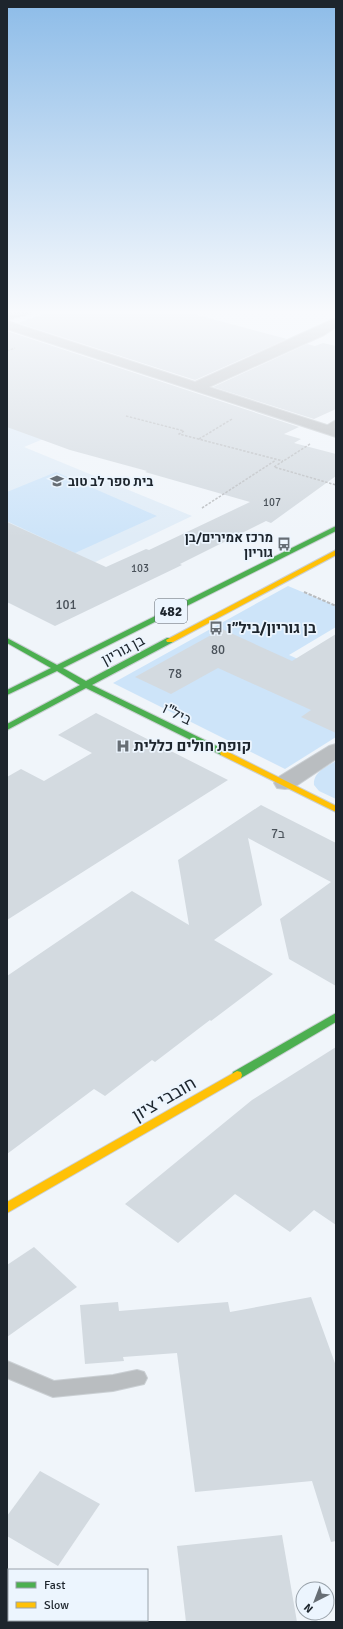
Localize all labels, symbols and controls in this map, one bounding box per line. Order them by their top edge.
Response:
school or university icon: בית ספר לב טוב [49,473,65,489]
place label: בית ספר לב טוב [68,474,153,490]
house number: 107 [263,496,281,509]
place label: מרכז אמירים/בן גוריון [185,530,273,561]
bus stop icon: מרכז אמירים/בן גוריון [276,536,292,552]
house number: 103 [131,562,149,575]
house number: 101 [55,597,77,613]
road number: 482 [155,599,187,623]
place label: בן גוריון/ביל״ו [227,619,316,637]
bus stop icon: בן גוריון/ביל״ו [208,620,224,636]
street label: בן גוריון [98,631,148,669]
house number: 80 [211,642,225,658]
house number: 78 [168,666,182,682]
street label: ביל"ו [159,699,195,729]
place label: קופת חולים כללית [134,737,251,755]
hospital icon: קופת חולים כללית [115,738,131,754]
house number: 7ב [271,826,285,842]
street label: חובבי ציון [128,1072,200,1126]
legend [8,1569,148,1621]
text: Fast [44,1578,65,1593]
north arrow [295,1581,335,1621]
text: Slow [44,1598,69,1613]
text: N [301,1601,316,1615]

